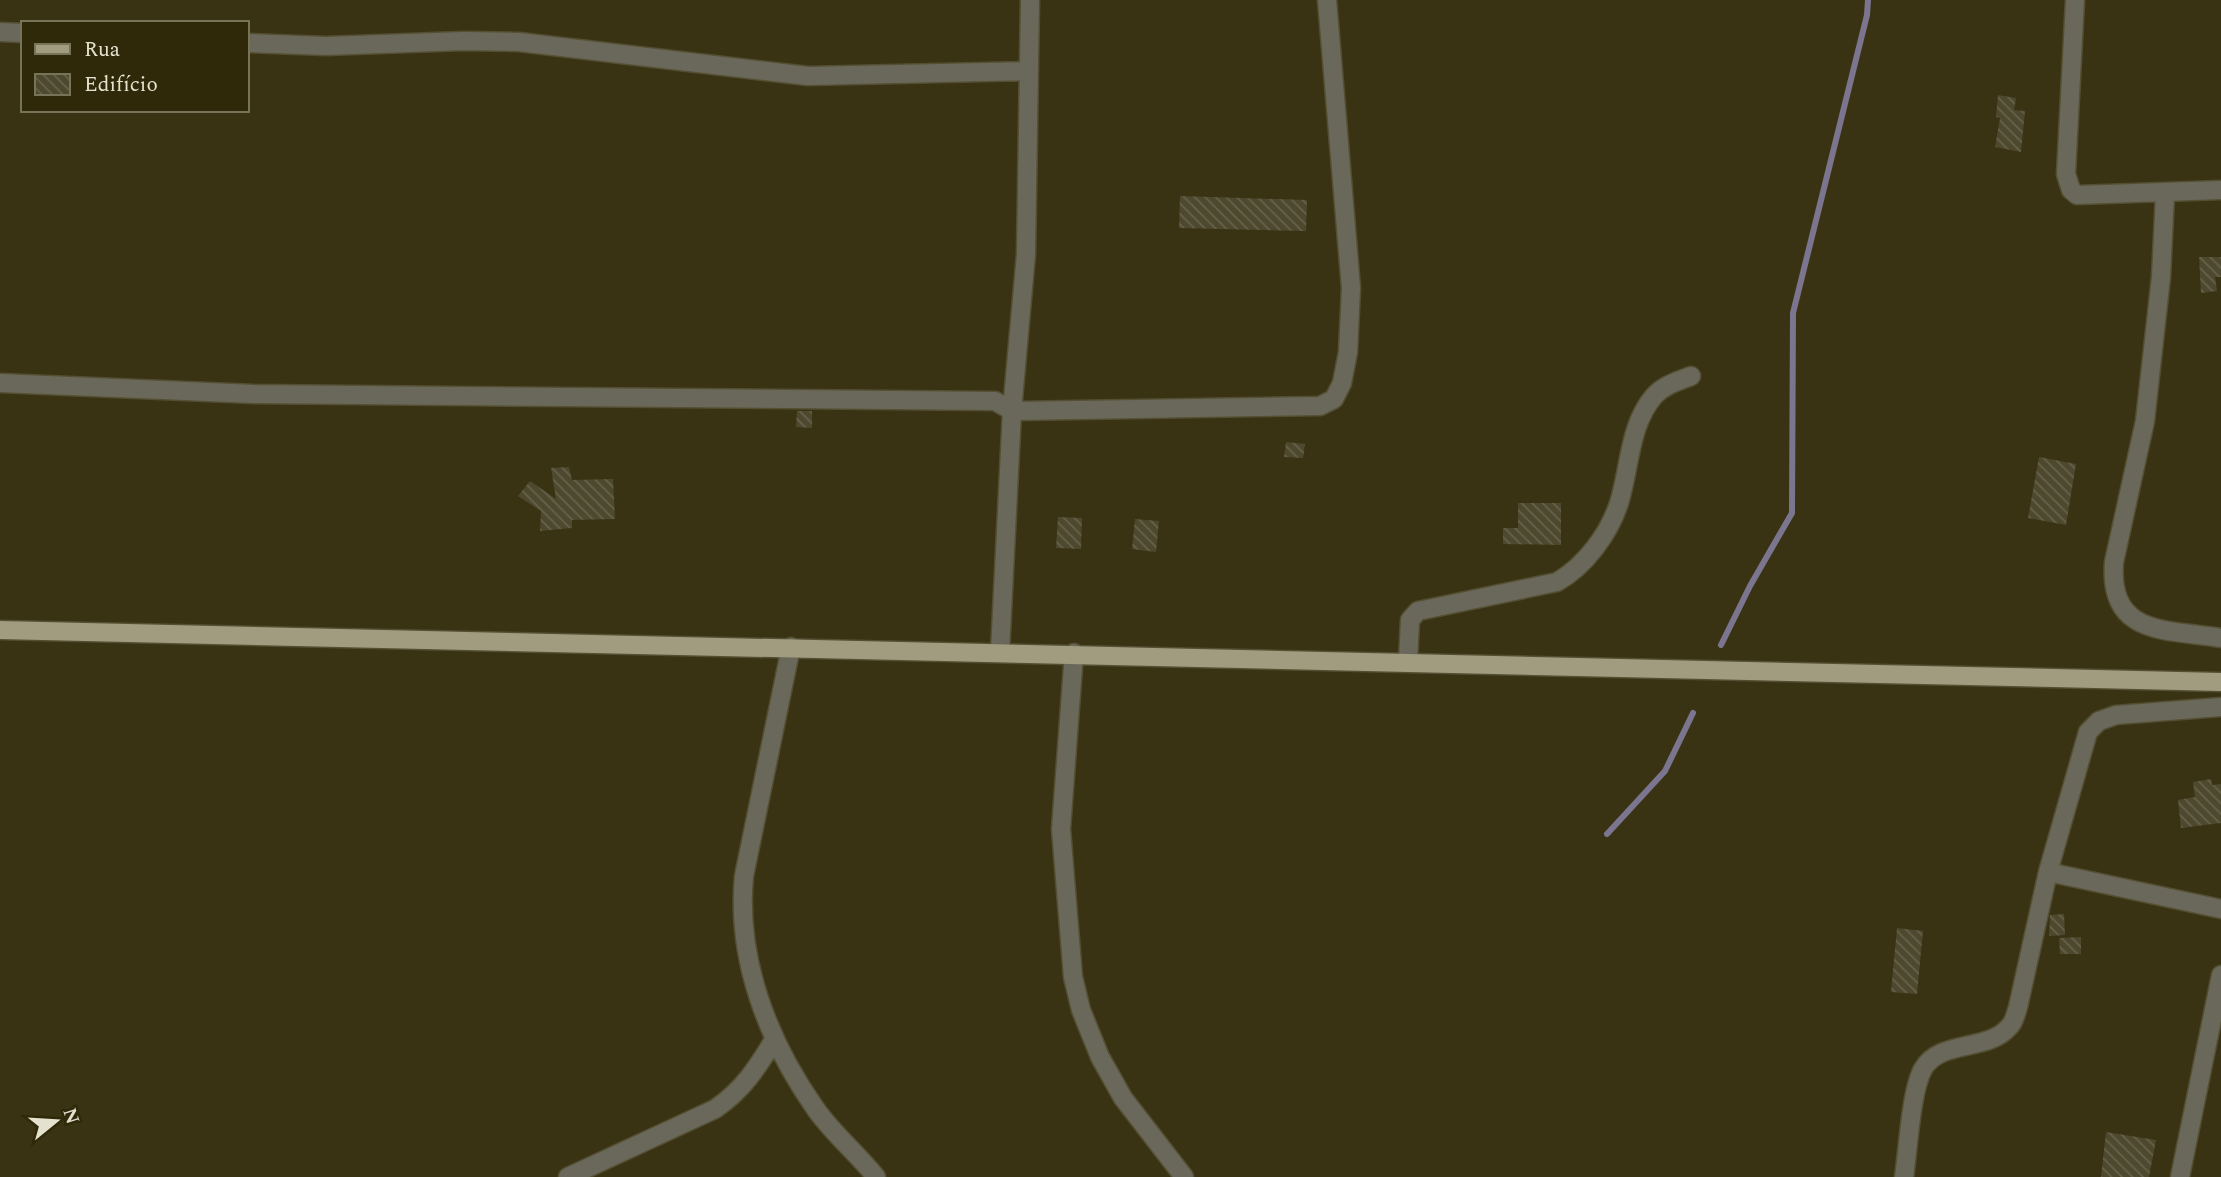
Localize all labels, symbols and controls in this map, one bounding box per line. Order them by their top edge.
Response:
legend [21,21,248,112]
text: Rua [84,34,121,66]
text: Edifício [84,69,158,101]
north arrow [21,1086,91,1156]
text: N [55,1104,87,1128]

